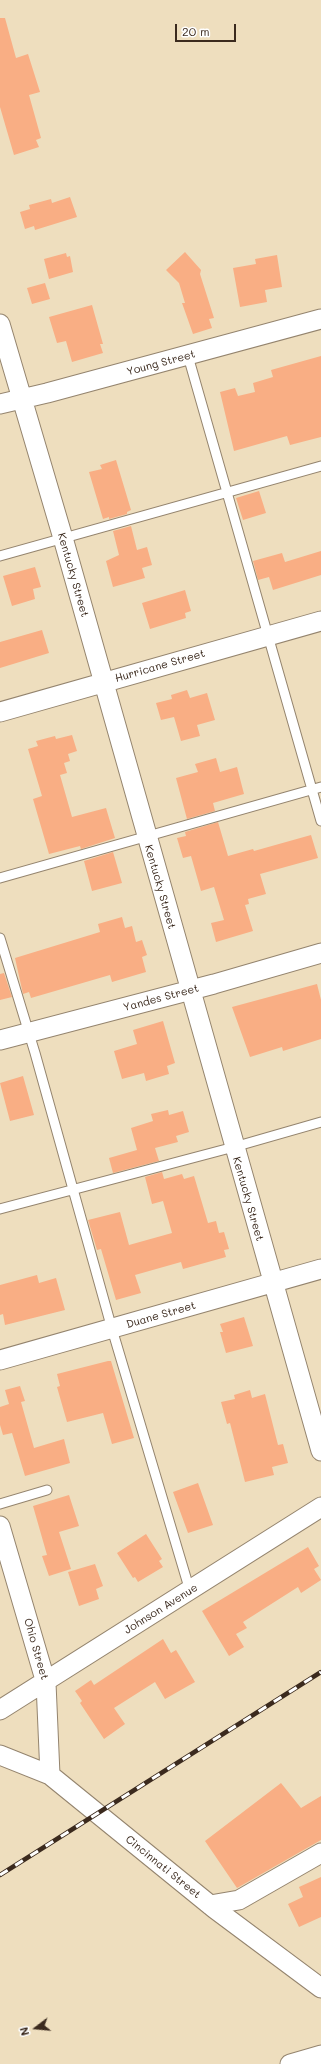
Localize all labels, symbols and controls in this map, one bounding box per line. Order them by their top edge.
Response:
scale bar [177,16,238,42]
text: 20 m [182,23,210,39]
street label: Young Street [125,347,197,379]
street label: Kentucky Street [55,531,91,619]
street label: Hurricane Street [113,647,207,685]
street label: Kentucky Street [142,843,178,931]
street label: Yandes Street [122,982,200,1014]
street label: Kentucky Street [230,1155,266,1243]
street label: Duane Street [125,1299,197,1331]
street label: Johnson Avenue [122,1581,200,1637]
street label: Ohio Street [21,1617,51,1681]
street label: Cincinnati Street [123,1833,203,1901]
north arrow [16,2008,56,2048]
text: N [16,2025,32,2038]

